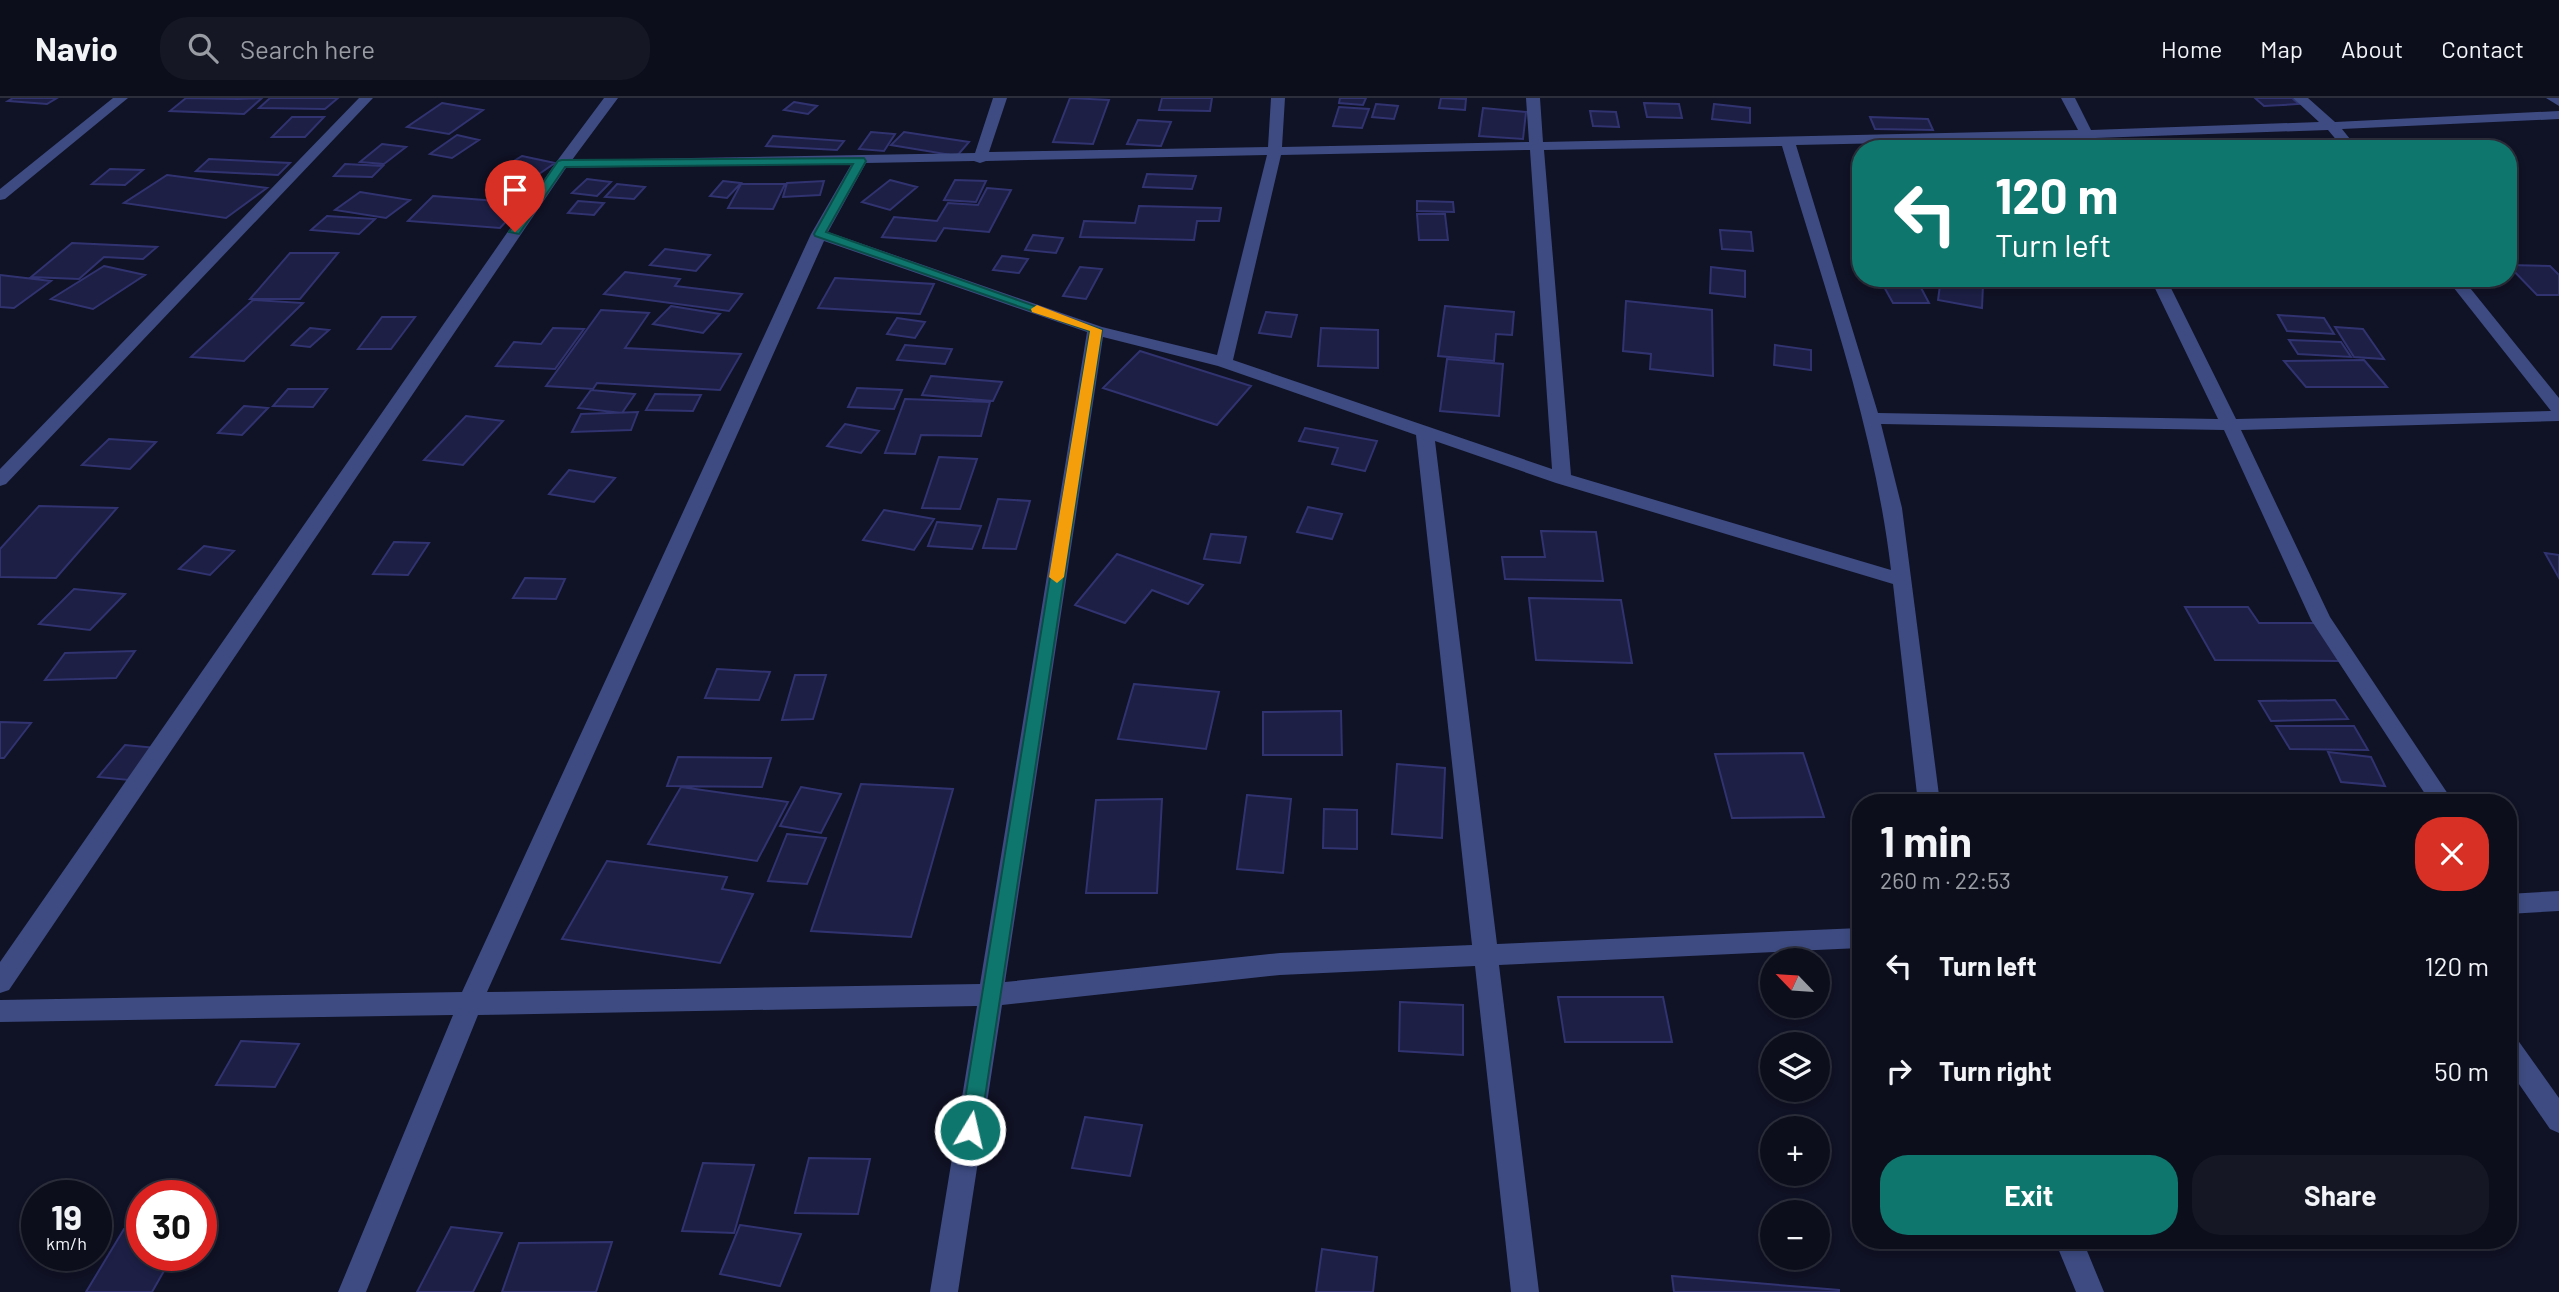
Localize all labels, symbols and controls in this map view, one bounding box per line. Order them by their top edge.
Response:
search box [160,17,650,80]
text: Navio [35,28,118,68]
icon: search [184,29,222,67]
text: Search here [240,33,375,64]
text: Home [2161,34,2222,63]
text: Map [2260,34,2303,63]
text: About [2341,34,2403,63]
text: Contact [2441,34,2524,63]
pin [485,160,545,232]
text: 120 m [1995,165,2118,224]
icon: left [1880,168,1971,259]
icon: arrive [496,171,534,209]
text: Turn left [1995,225,2112,263]
text: 1 min [1880,815,1972,865]
button: close [2415,817,2489,891]
text: 260 m · 22:53 [1880,866,2011,894]
icon: left [1880,947,1918,985]
north arrow [1760,948,1830,1018]
map controls [1760,948,1830,1270]
text: Turn left [1939,950,2037,981]
text: 120 m [2425,950,2489,981]
button: layers [1760,1032,1830,1102]
icon: right [1880,1052,1918,1090]
text: Turn right [1939,1055,2052,1086]
text: 50 m [2434,1055,2489,1086]
position arrow [933,1093,1007,1167]
button: + [1760,1116,1830,1186]
button: Exit [1880,1155,2178,1235]
button: Share [2192,1155,2489,1235]
speed limit sign: 30 [126,1180,217,1271]
text: 19 [51,1195,82,1237]
button: − [1760,1200,1830,1270]
text: km/h [46,1232,87,1254]

